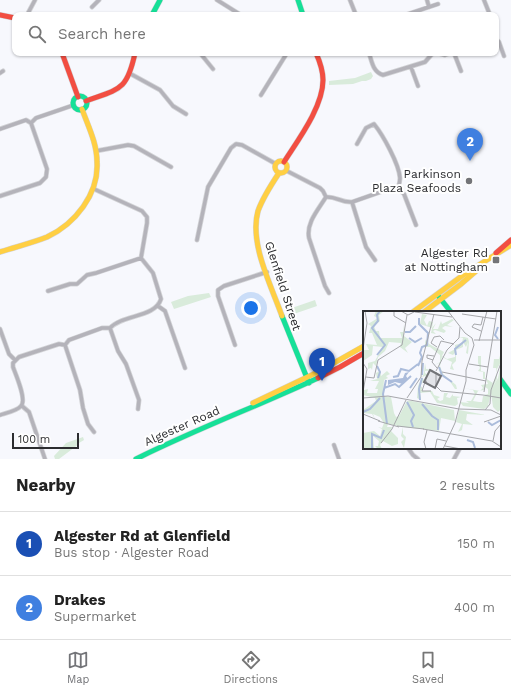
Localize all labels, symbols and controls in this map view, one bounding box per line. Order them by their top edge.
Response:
search box [12,12,499,56]
icon: search [26,23,48,45]
text: Search here [58,25,146,43]
pin: 2 [457,128,483,161]
place label: Parkinson Plaza Seafoods [372,167,461,195]
marker: Parkinson Plaza Seafoods [464,176,474,186]
street label: Glenfield Street [262,240,304,332]
place label: Algester Rd at Nottingham [405,246,488,274]
marker: Algester Rd at Nottingham [491,255,501,265]
your location [241,298,261,318]
inset map [363,311,501,449]
pin: 1 [309,348,335,381]
street label: Algester Road [142,403,222,449]
scale bar [12,431,79,450]
text: 100 m [18,433,50,446]
text: Nearby [16,475,75,495]
text: 2 results [440,478,495,493]
text: Algester Rd at Glenfield [54,527,230,545]
text: 1 [26,536,32,551]
text: 150 m [457,536,495,551]
text: Bus stop · Algester Road [54,545,209,560]
text: Drakes [54,591,105,609]
text: 2 [25,600,33,615]
text: 400 m [454,600,495,615]
text: Supermarket [54,609,136,624]
tab: Map [67,649,89,686]
tab: Directions [224,649,278,686]
tab: Saved [412,649,444,686]

